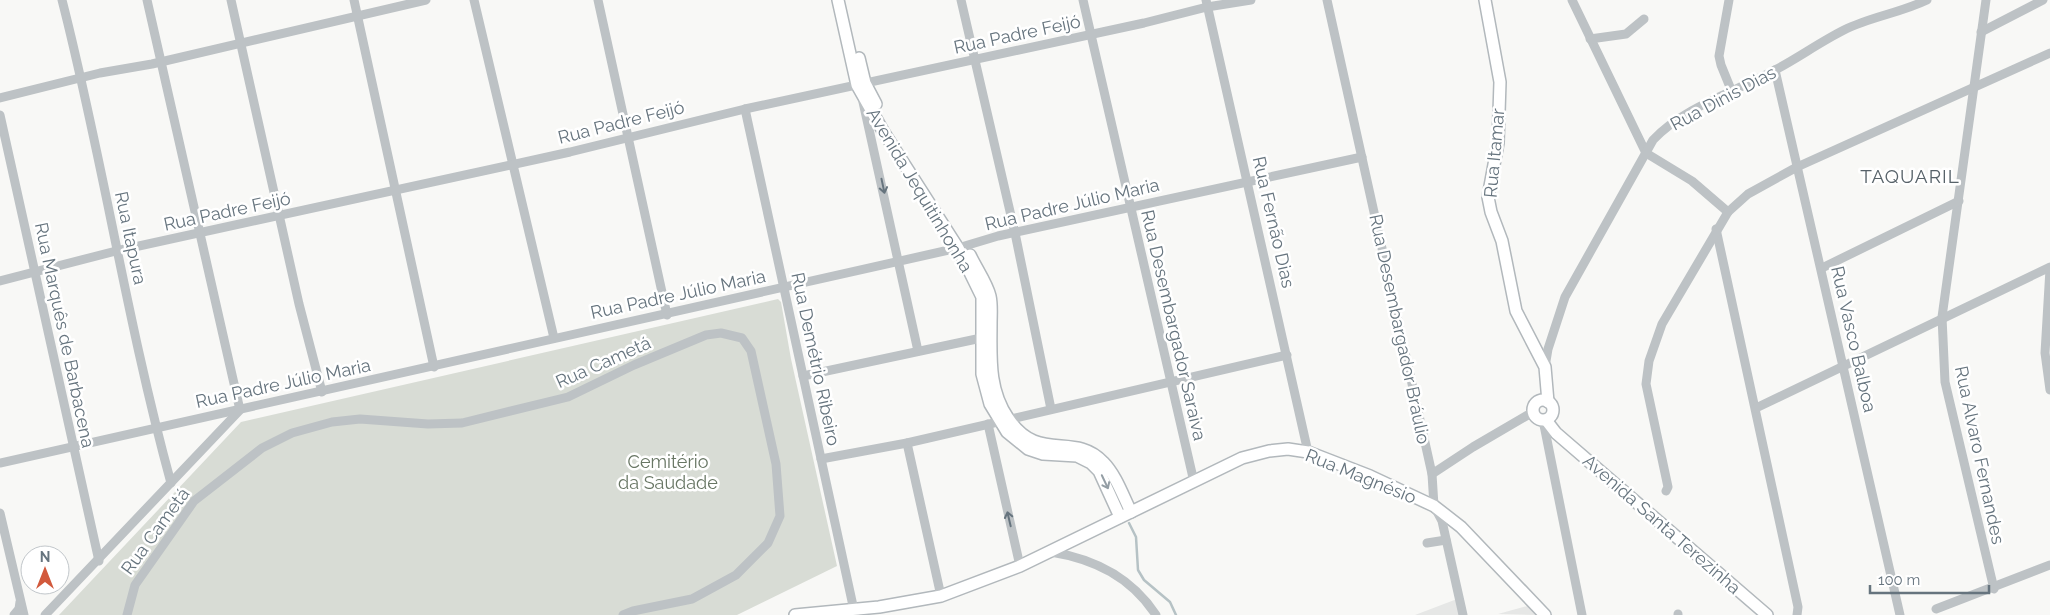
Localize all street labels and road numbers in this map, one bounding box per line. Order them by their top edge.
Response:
street label: Rua Padre Feijó [952,10,1083,58]
street label: Rua Dinis Dias [1667,61,1780,135]
street label: Rua Padre Feijó [556,96,687,148]
street label: Avenida Jequitinhonha [863,104,977,276]
street label: Rua Itamar [1480,107,1508,199]
street label: Rua Fernão Dias [1249,154,1299,290]
street label: Rua Padre Júlio Maria [983,174,1161,234]
street label: Rua Padre Feijó [162,187,293,235]
street label: Rua Itapura [111,189,151,287]
street label: Rua Desembargador Saraiva [1137,208,1211,442]
street label: Rua Desembargador Bráulio [1365,212,1435,446]
street label: Rua Marquês de Barbacena [31,220,99,450]
street label: Rua Vasco Balboa [1827,264,1881,414]
street label: Rua Padre Júlio Maria [589,265,767,323]
street label: Rua Demétrio Ribeiro [787,270,845,448]
street label: Rua Cametá [552,332,654,392]
street label: Rua Padre Júlio Maria [194,354,372,412]
street label: Rua Alvaro Fernandes [1951,364,2009,546]
street label: Rua Magnésio [1302,444,1420,508]
street label: Avenida Santa Terezinha [1579,450,1745,598]
street label: Rua Cametá [117,484,193,578]

